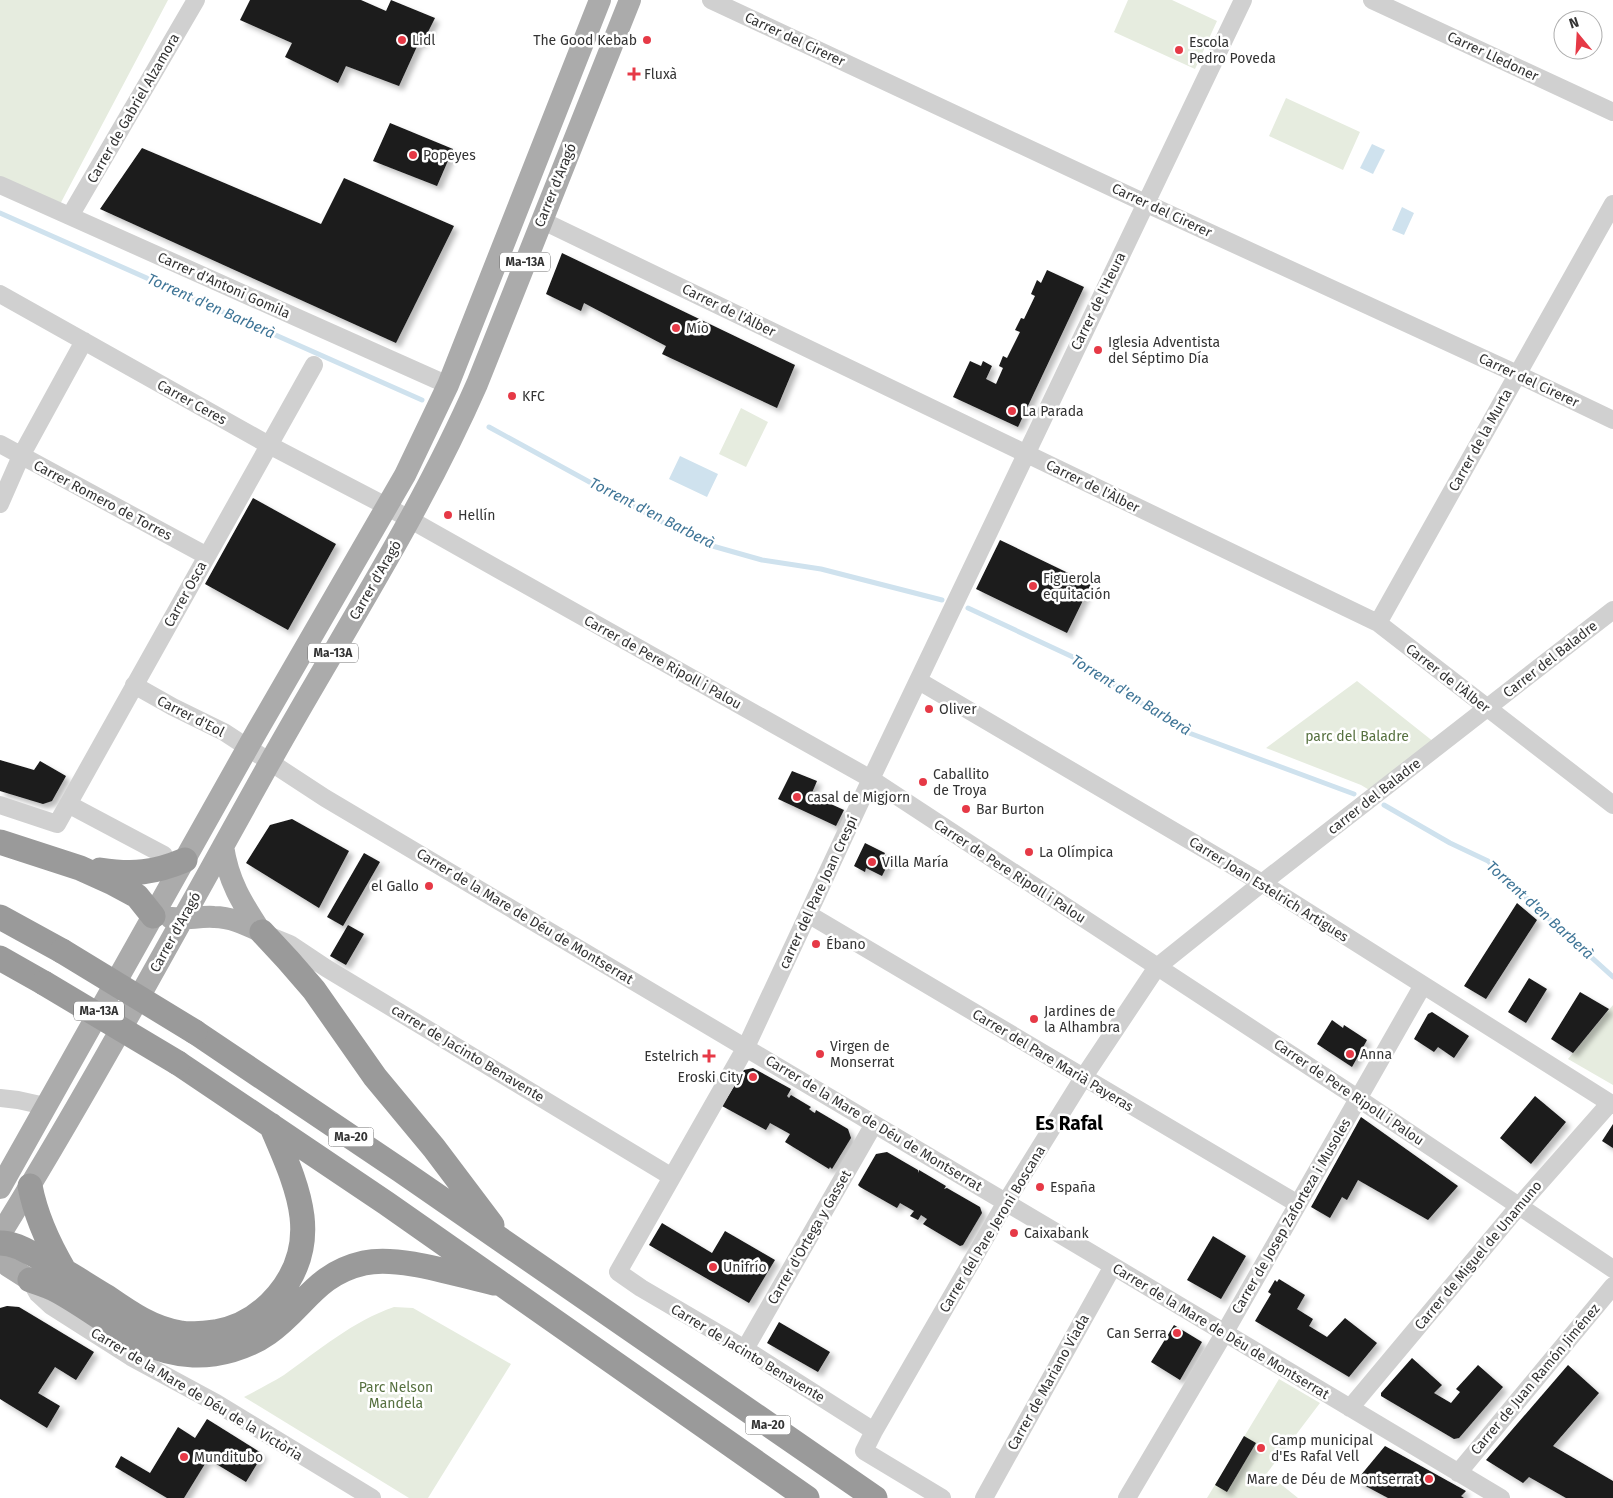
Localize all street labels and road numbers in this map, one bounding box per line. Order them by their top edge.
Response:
street label: Carrer del Cirerer [742,9,848,70]
street label: Carrer Lledoner [1444,28,1542,85]
street label: Carrer de Gabriel Alzamora [84,30,183,186]
street label: Carrer d'Aragó [531,141,580,230]
street label: Carrer del Cirerer [1109,180,1215,241]
street label: Carrer d'Antoni Gomila [155,249,293,322]
street label: Carrer de l'Heura [1067,249,1130,353]
road number: Ma-13A [500,252,550,272]
street label: Carrer de l'Àlber [679,280,779,341]
street label: Carrer del Cirerer [1476,350,1582,411]
street label: Carrer Ceres [154,376,230,429]
street label: Carrer de la Murta [1445,386,1516,494]
street label: Carrer de l'Àlber [1043,456,1143,517]
street label: Carrer Romero de Torres [31,457,175,544]
street label: Carrer d'Aragó [346,537,405,623]
street label: Carrer Osca [160,558,211,630]
street label: Carrer de Pere Ripoll i Palou [581,612,745,713]
street label: Carrer del Baladre [1500,617,1601,701]
street label: Carrer de l'Àlber [1402,639,1494,717]
road number: Ma-13A [308,644,358,662]
street label: Carrer d'Eol [154,692,227,741]
street label: carrer del Baladre [1324,755,1424,838]
street label: carrer del Pare Joan Crespí [775,813,862,972]
street label: Carrer de Pere Ripoll i Palou [931,816,1089,927]
street label: Carrer Joan Estelrich Artigues [1186,833,1352,946]
street label: Carrer de la Mare de Déu de Montserrat [413,845,637,989]
street label: Carrer d'Aragó [146,889,204,975]
road number: Ma-13A [74,1001,124,1020]
street label: carrer de Jacinto Benavente [388,1001,547,1106]
street label: Carrer del Pare Marià Payeras [969,1006,1137,1116]
street label: Carrer de Pere Ripoll i Palou [1270,1036,1427,1149]
street label: Carrer de la Mare de Déu de Montserrat [762,1052,986,1196]
street label: Carrer de Josep Zaforteza i Musoles [1228,1115,1355,1317]
road number: Ma-20 [328,1128,374,1146]
street label: Carrer del Pare Jeroni Boscana [936,1143,1049,1316]
street label: Carrer d'Ortega y Gasset [764,1166,855,1307]
street label: Carrer de Miguel de Unamuno [1411,1177,1546,1333]
street label: Carrer de la Mare de Déu de Montserrat [1109,1260,1333,1404]
street label: Carrer de Juan Ramón Jiménez [1467,1300,1604,1458]
street label: Carrer de Jacinto Benavente [668,1301,828,1406]
street label: Carrer de Mariano Viada [1004,1311,1093,1453]
street label: Carrer de la Mare de Déu de la Victòria [88,1324,306,1465]
road number: Ma-20 [746,1416,790,1434]

